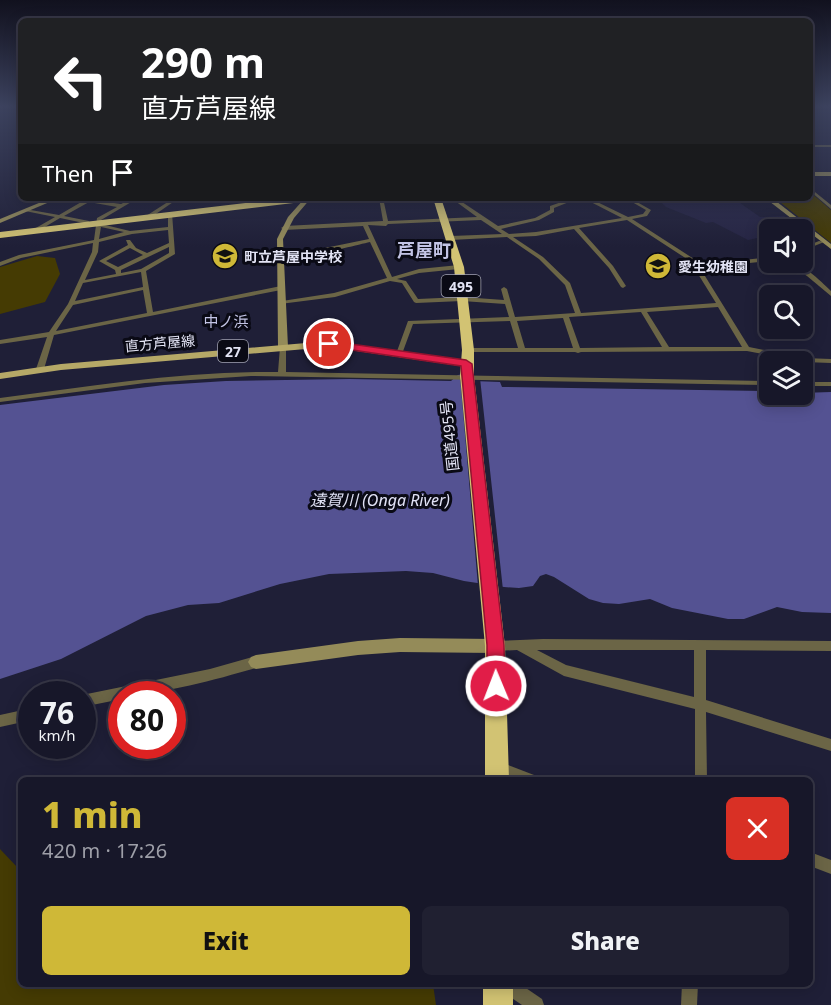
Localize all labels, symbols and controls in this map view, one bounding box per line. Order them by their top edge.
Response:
text: 290 m [141,33,265,90]
icon: left [42,42,120,120]
text: 直方芦屋線 [141,89,276,126]
icon: arrive [106,156,139,189]
text: Then [42,158,94,188]
map controls [759,219,813,405]
button: sound [759,219,813,273]
district label: 芦屋町 [397,238,451,262]
school or university icon: 町立芦屋中学校 [210,241,240,271]
place label: 町立芦屋中学校 [244,247,342,266]
school or university icon: 愛生幼稚園 [643,251,673,281]
place label: 愛生幼稚園 [678,257,748,276]
road number: 495 [442,275,480,297]
button: search [759,285,813,339]
district label: 中ノ浜 [203,311,249,331]
pin [303,318,354,369]
icon: arrive [312,327,345,360]
street label: 直方芦屋線 [124,330,196,356]
road number: 27 [218,340,248,362]
button: layers [759,351,813,405]
street label: 国道495号 [435,400,463,472]
water label: 遠賀川 (Onga River) [310,489,450,511]
position arrow [464,654,528,718]
speed limit sign: 80 [108,681,186,759]
text: 76 [40,692,74,733]
text: km/h [39,725,75,745]
text: 1 min [42,790,143,839]
button: close [726,797,789,860]
text: 420 m · 17:26 [42,837,167,864]
button: Exit [42,906,410,975]
button: Share [422,906,789,975]

